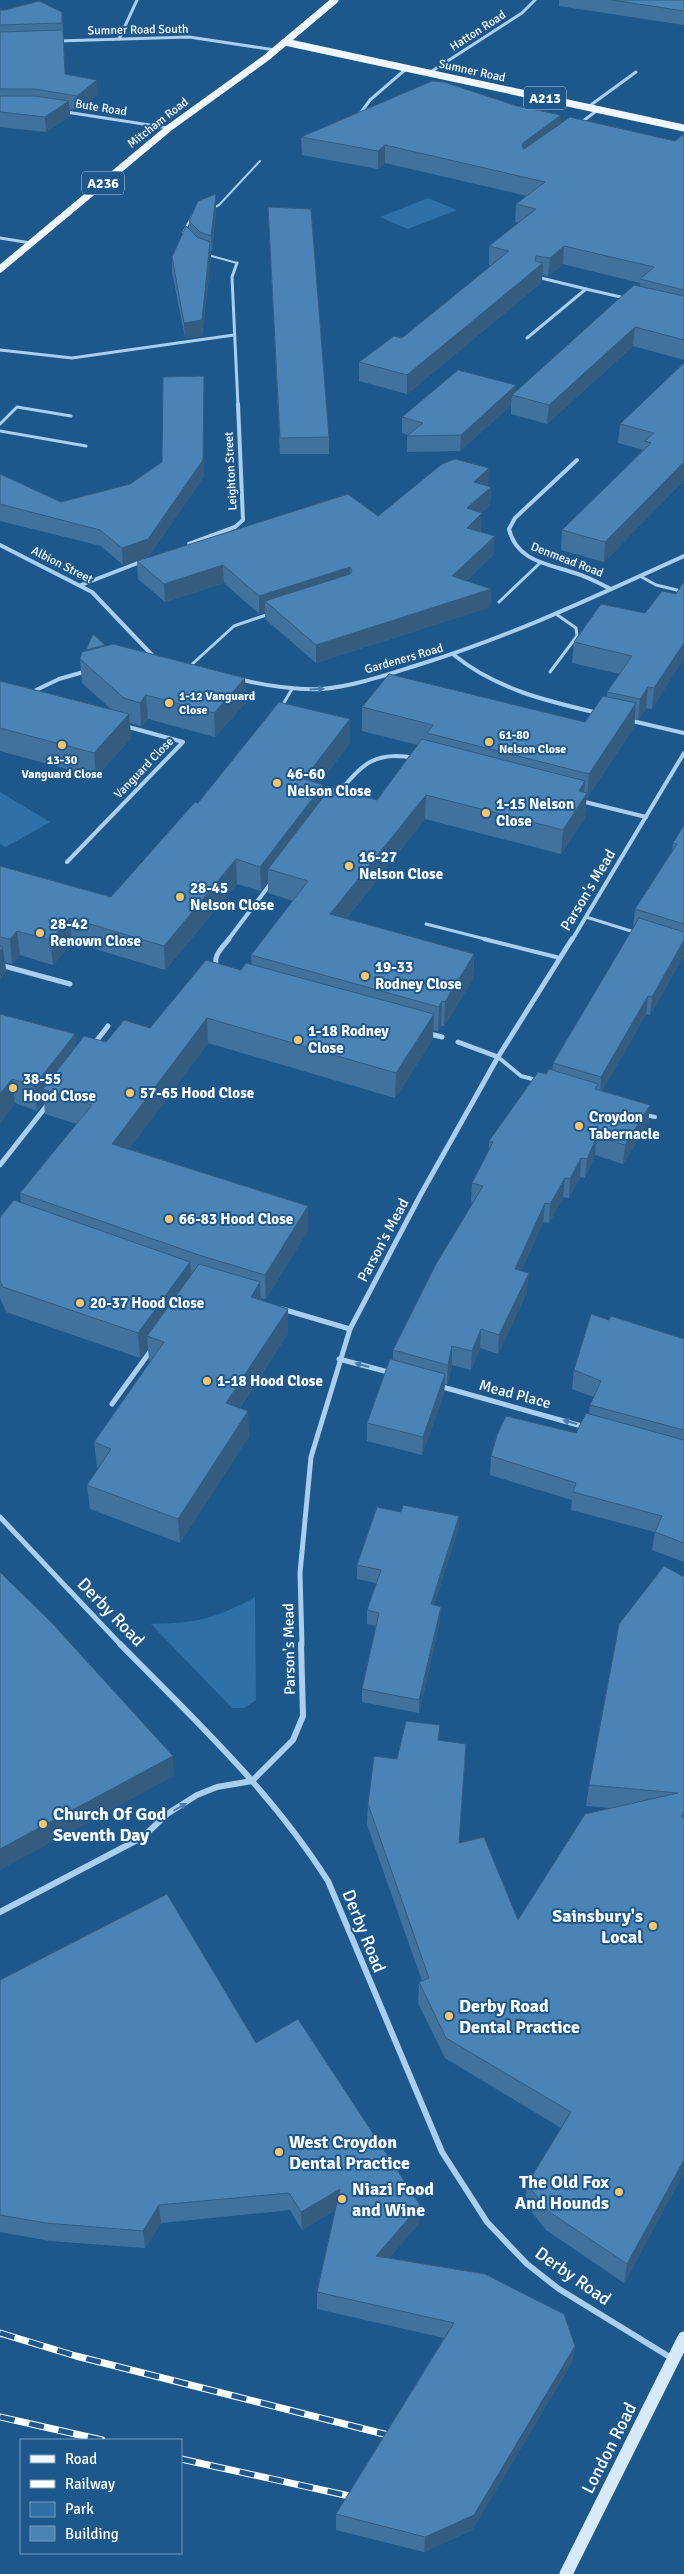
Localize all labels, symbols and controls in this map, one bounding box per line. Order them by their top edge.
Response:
street label: Hatton Road [447,7,509,55]
street label: Sumner Road South [87,22,189,38]
street label: Sumner Road [437,57,507,85]
road number: A213 [524,86,566,110]
street label: Mitcham Road [125,95,191,151]
street label: Bute Road [74,97,128,119]
road number: A236 [82,172,124,194]
street label: Leighton Street [221,431,241,511]
street label: Denmead Road [529,539,605,581]
street label: Albion Street [29,543,95,587]
street label: Gardeners Road [363,641,445,677]
one-way arrow [309,684,325,692]
place label: 1-12 Vanguard Close [179,689,256,718]
marker: 1-12 Vanguard Close [163,697,175,709]
place label: 61-80 Nelson Close [499,728,566,757]
street label: Vanguard Close [111,734,177,802]
marker: 61-80 Nelson Close [483,736,495,748]
marker: 13-30 Vanguard Close [56,739,68,751]
place label: 13-30 Vanguard Close [22,753,103,782]
place label: 46-60 Nelson Close [287,765,371,800]
marker: 46-60 Nelson Close [271,777,283,789]
place label: 1-15 Nelson Close [496,795,574,830]
marker: 1-15 Nelson Close [480,807,492,819]
street label: Parson's Mead [557,846,619,934]
place label: 16-27 Nelson Close [359,848,443,883]
marker: 16-27 Nelson Close [343,860,355,872]
place label: 28-45 Nelson Close [190,879,274,914]
marker: 28-45 Nelson Close [174,891,186,903]
place label: 28-42 Renown Close [50,915,141,950]
marker: 28-42 Renown Close [34,927,46,939]
place label: 19-33 Rodney Close [375,958,462,993]
marker: 19-33 Rodney Close [359,970,371,982]
place label: 1-18 Rodney Close [308,1022,389,1057]
marker: 1-18 Rodney Close [292,1034,304,1046]
place label: 38-55 Hood Close [23,1070,96,1105]
marker: 38-55 Hood Close [7,1082,19,1094]
place label: 57-65 Hood Close [140,1084,254,1102]
marker: 57-65 Hood Close [124,1087,136,1099]
place label: Croydon Tabernacle [589,1108,660,1143]
marker: Croydon Tabernacle [573,1120,585,1132]
street label: Parson's Mead [353,1195,413,1285]
place label: 66-83 Hood Close [179,1210,293,1228]
marker: 66-83 Hood Close [163,1213,175,1225]
place label: 20-37 Hood Close [90,1294,204,1312]
marker: 20-37 Hood Close [74,1297,86,1309]
one-way arrow [355,1361,370,1369]
place label: 1-18 Hood Close [217,1372,323,1390]
marker: 1-18 Hood Close [201,1375,213,1387]
street label: Mead Place [477,1376,553,1412]
one-way arrow [562,1418,577,1426]
street label: Derby Road [73,1573,149,1651]
street label: Parson's Mead [279,1603,299,1695]
one-way arrow [174,1802,187,1811]
place label: Church Of God Seventh Day [53,1803,167,1846]
marker: Church Of God Seventh Day [37,1818,49,1830]
street label: Derby Road [337,1886,391,1976]
place label: Sainsbury's Local [552,1905,643,1948]
marker: Sainsbury's Local [647,1920,659,1932]
place label: Derby Road Dental Practice [459,1995,580,2038]
marker: Derby Road Dental Practice [443,2010,455,2022]
place label: West Croydon Dental Practice [289,2131,410,2174]
marker: West Croydon Dental Practice [273,2146,285,2158]
place label: The Old Fox And Hounds [515,2171,609,2214]
place label: Niazi Food and Wine [352,2178,434,2221]
marker: The Old Fox And Hounds [613,2186,625,2198]
marker: Niazi Food and Wine [336,2193,348,2205]
street label: Derby Road [531,2242,615,2310]
street label: London Road [577,2399,641,2497]
legend [20,2439,182,2554]
text: Road [65,2450,97,2468]
text: Railway [65,2475,115,2493]
text: Park [65,2500,94,2518]
text: Building [65,2525,119,2543]

